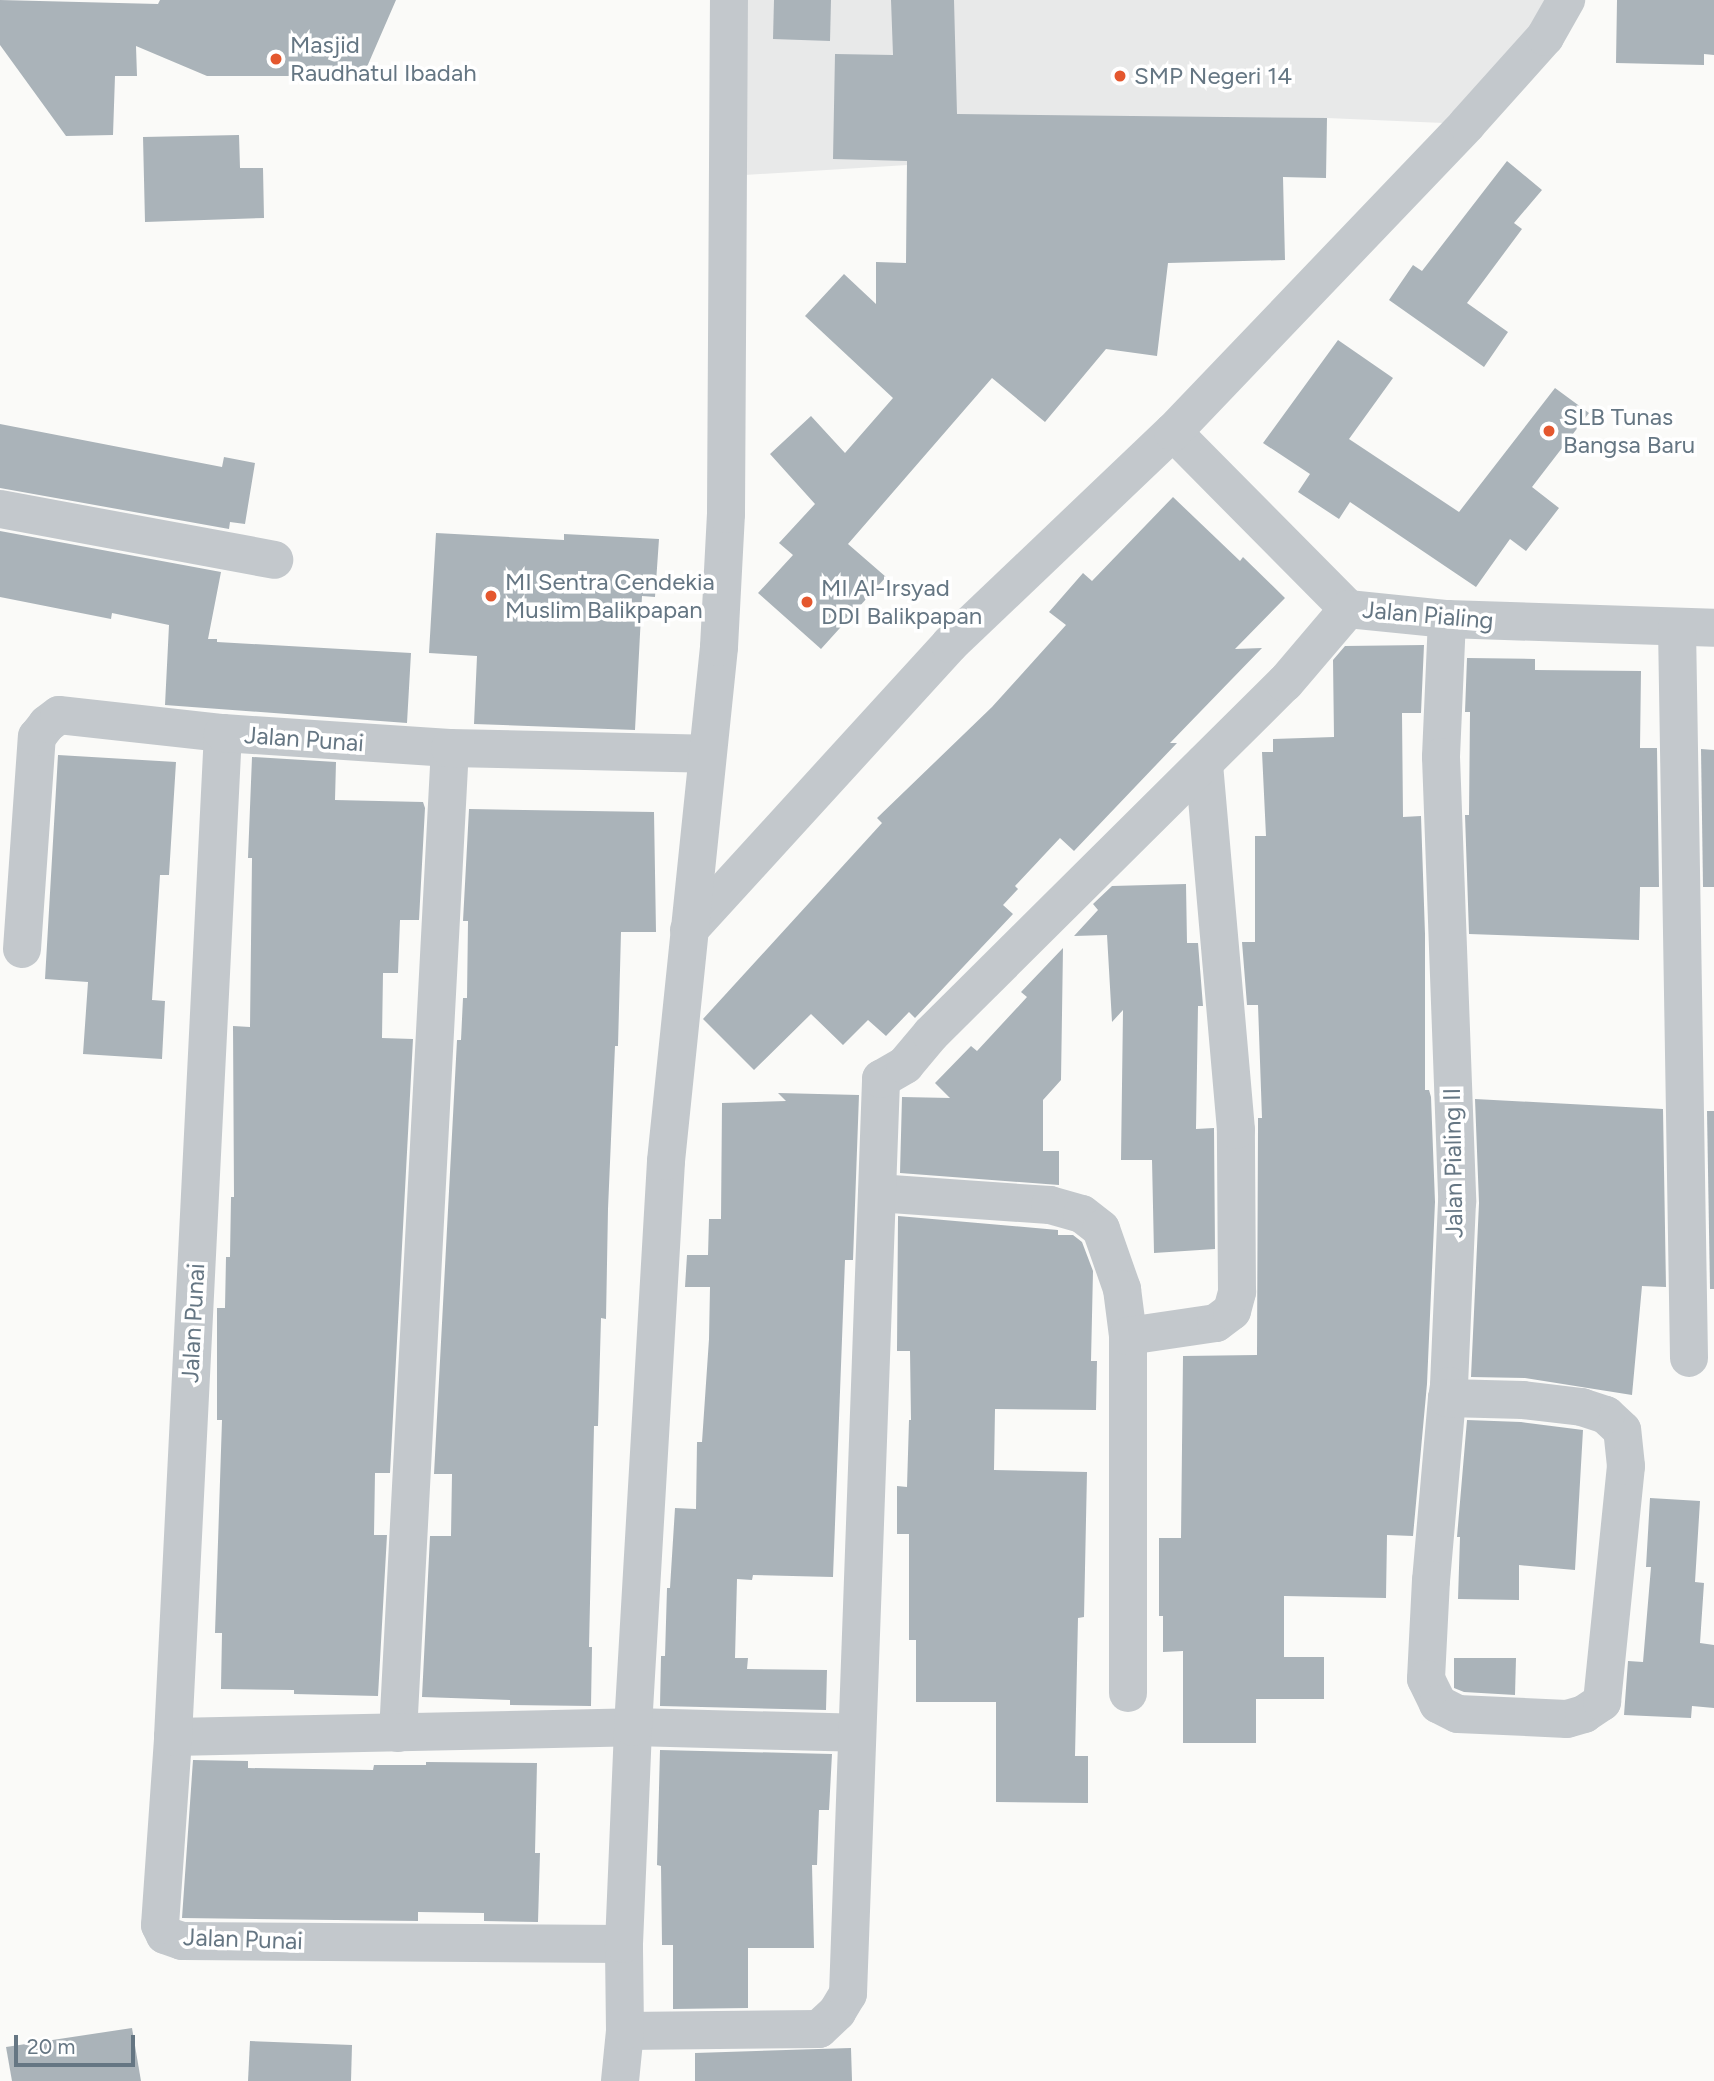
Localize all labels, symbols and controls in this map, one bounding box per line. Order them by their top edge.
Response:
place label: Masjid Raudhatul Ibadah [290,31,477,87]
marker: Masjid Raudhatul Ibadah [268,51,284,67]
place label: SMP Negeri 14 [1134,62,1292,90]
marker: SMP Negeri 14 [1112,68,1128,84]
place label: SLB Tunas Bangsa Baru [1563,403,1695,459]
marker: SLB Tunas Bangsa Baru [1541,423,1557,439]
place label: MI Sentra Cendekia Muslim Balikpapan [505,568,715,624]
place label: MI Al-Irsyad DDI Balikpapan [821,574,982,630]
marker: MI Sentra Cendekia Muslim Balikpapan [483,588,499,604]
marker: MI Al-Irsyad DDI Balikpapan [799,594,815,610]
street label: Jalan Pialing [1361,595,1495,635]
street label: Jalan Punai [243,720,365,758]
street label: Jalan Pialing II [1437,1088,1469,1238]
street label: Jalan Punai [175,1262,211,1384]
street label: Jalan Punai [183,1923,303,1955]
scale bar [18,2022,138,2066]
text: 20 m [27,2034,75,2059]

